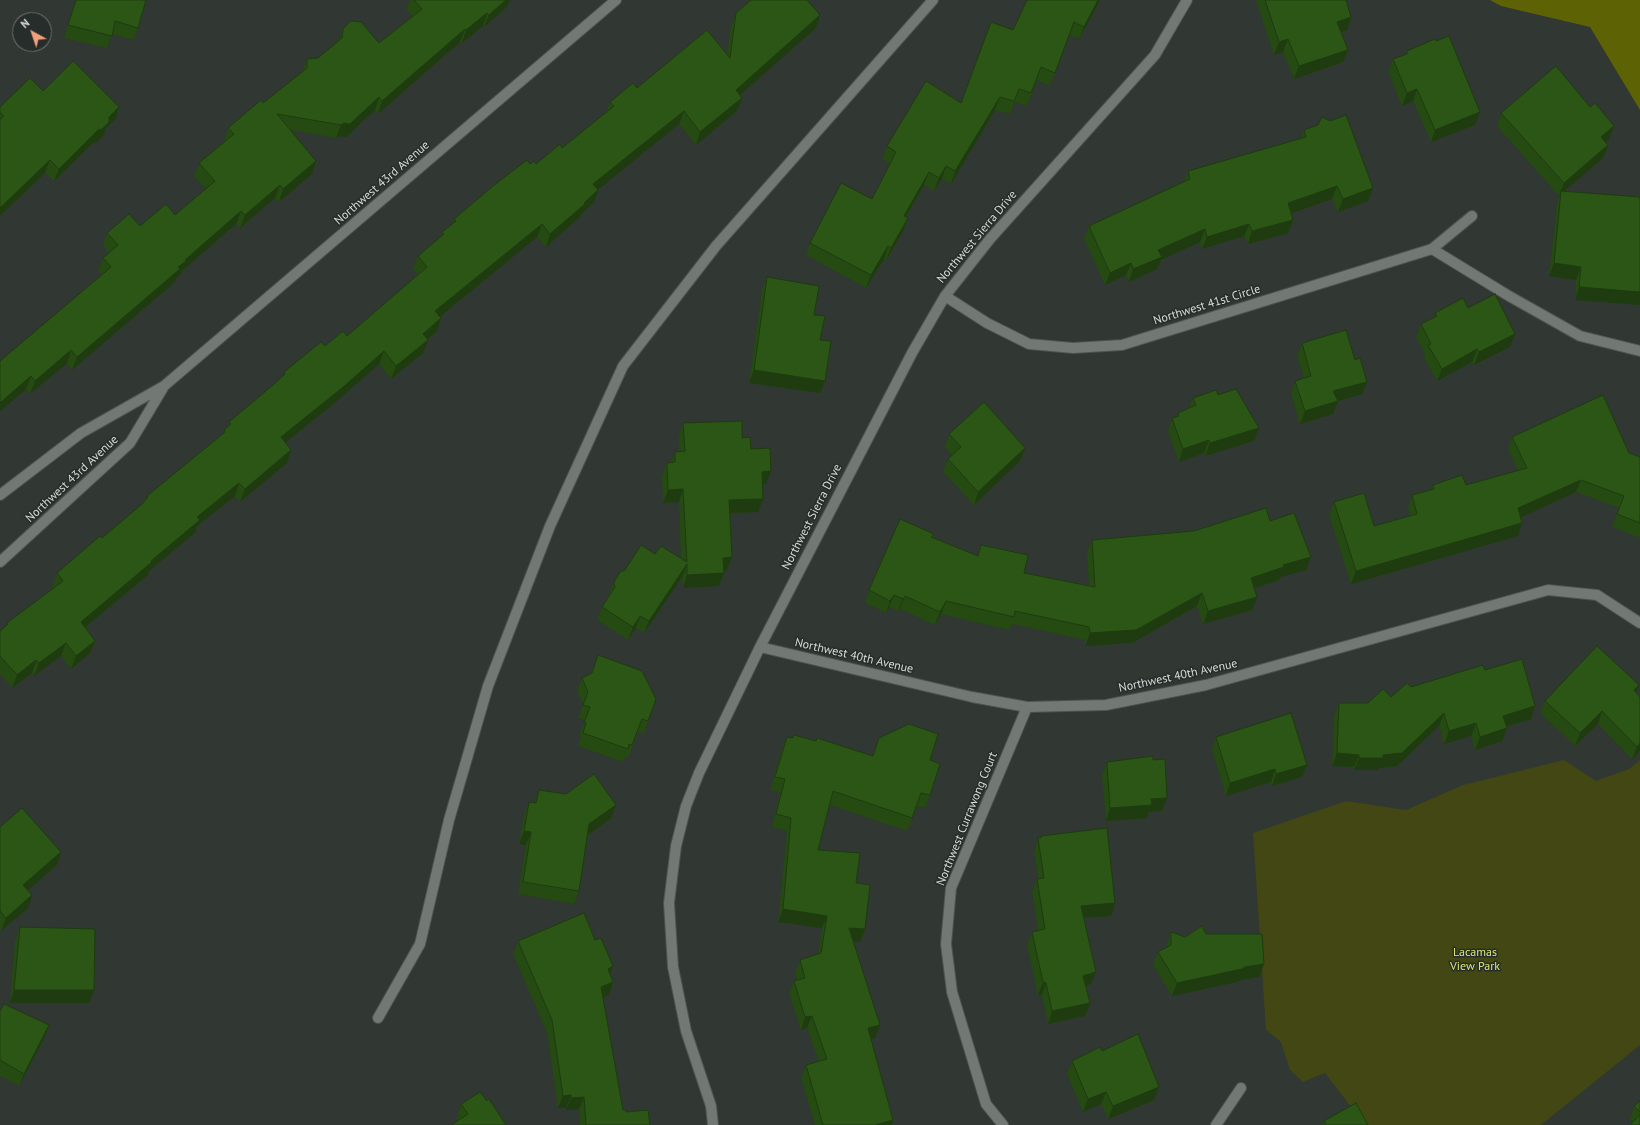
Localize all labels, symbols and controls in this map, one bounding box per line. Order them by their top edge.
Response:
north arrow [12,12,52,52]
text: N [18,16,32,31]
street label: Northwest 43rd Avenue [332,138,432,228]
street label: Northwest Sierra Drive [934,188,1020,286]
street label: Northwest 41st Circle [1152,282,1262,328]
street label: Northwest 43rd Avenue [23,432,121,526]
street label: Northwest Sierra Drive [779,462,845,572]
street label: Northwest 40th Avenue [793,635,915,677]
street label: Northwest 40th Avenue [1117,656,1239,696]
street label: Northwest Currawong Court [934,750,1000,888]
park label: Lacamas View Park [1450,946,1500,974]

